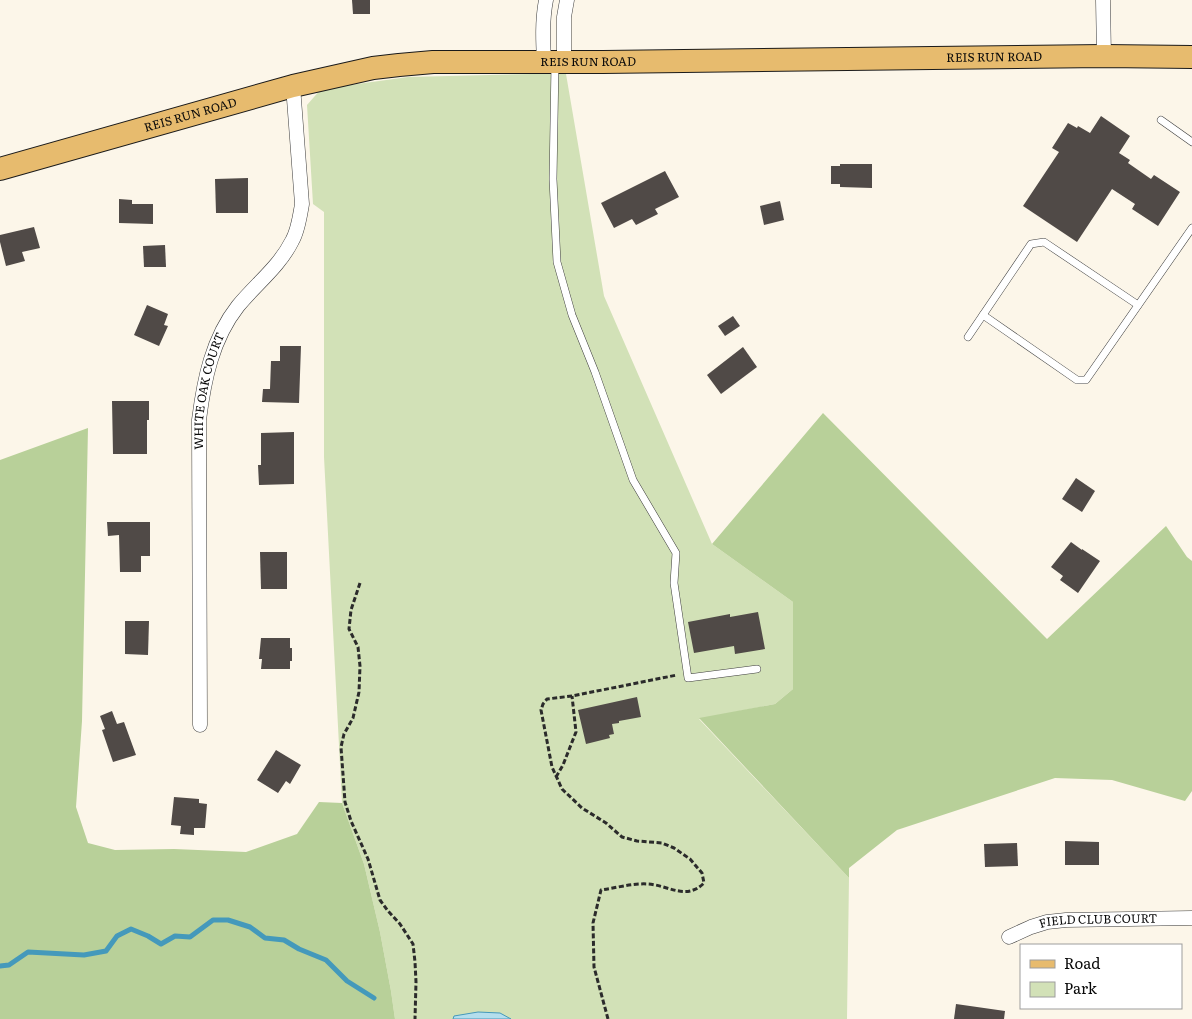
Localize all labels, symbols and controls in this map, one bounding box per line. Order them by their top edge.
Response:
street label: REIS RUN ROAD [946,47,1042,66]
street label: REIS RUN ROAD [540,52,636,70]
street label: REIS RUN ROAD [142,92,239,136]
street label: WHITE OAK COURT [189,329,228,450]
street label: FIELD CLUB COURT [1036,909,1157,932]
legend [1020,944,1182,1009]
text: Road [1064,951,1100,974]
text: Park [1064,976,1098,999]

